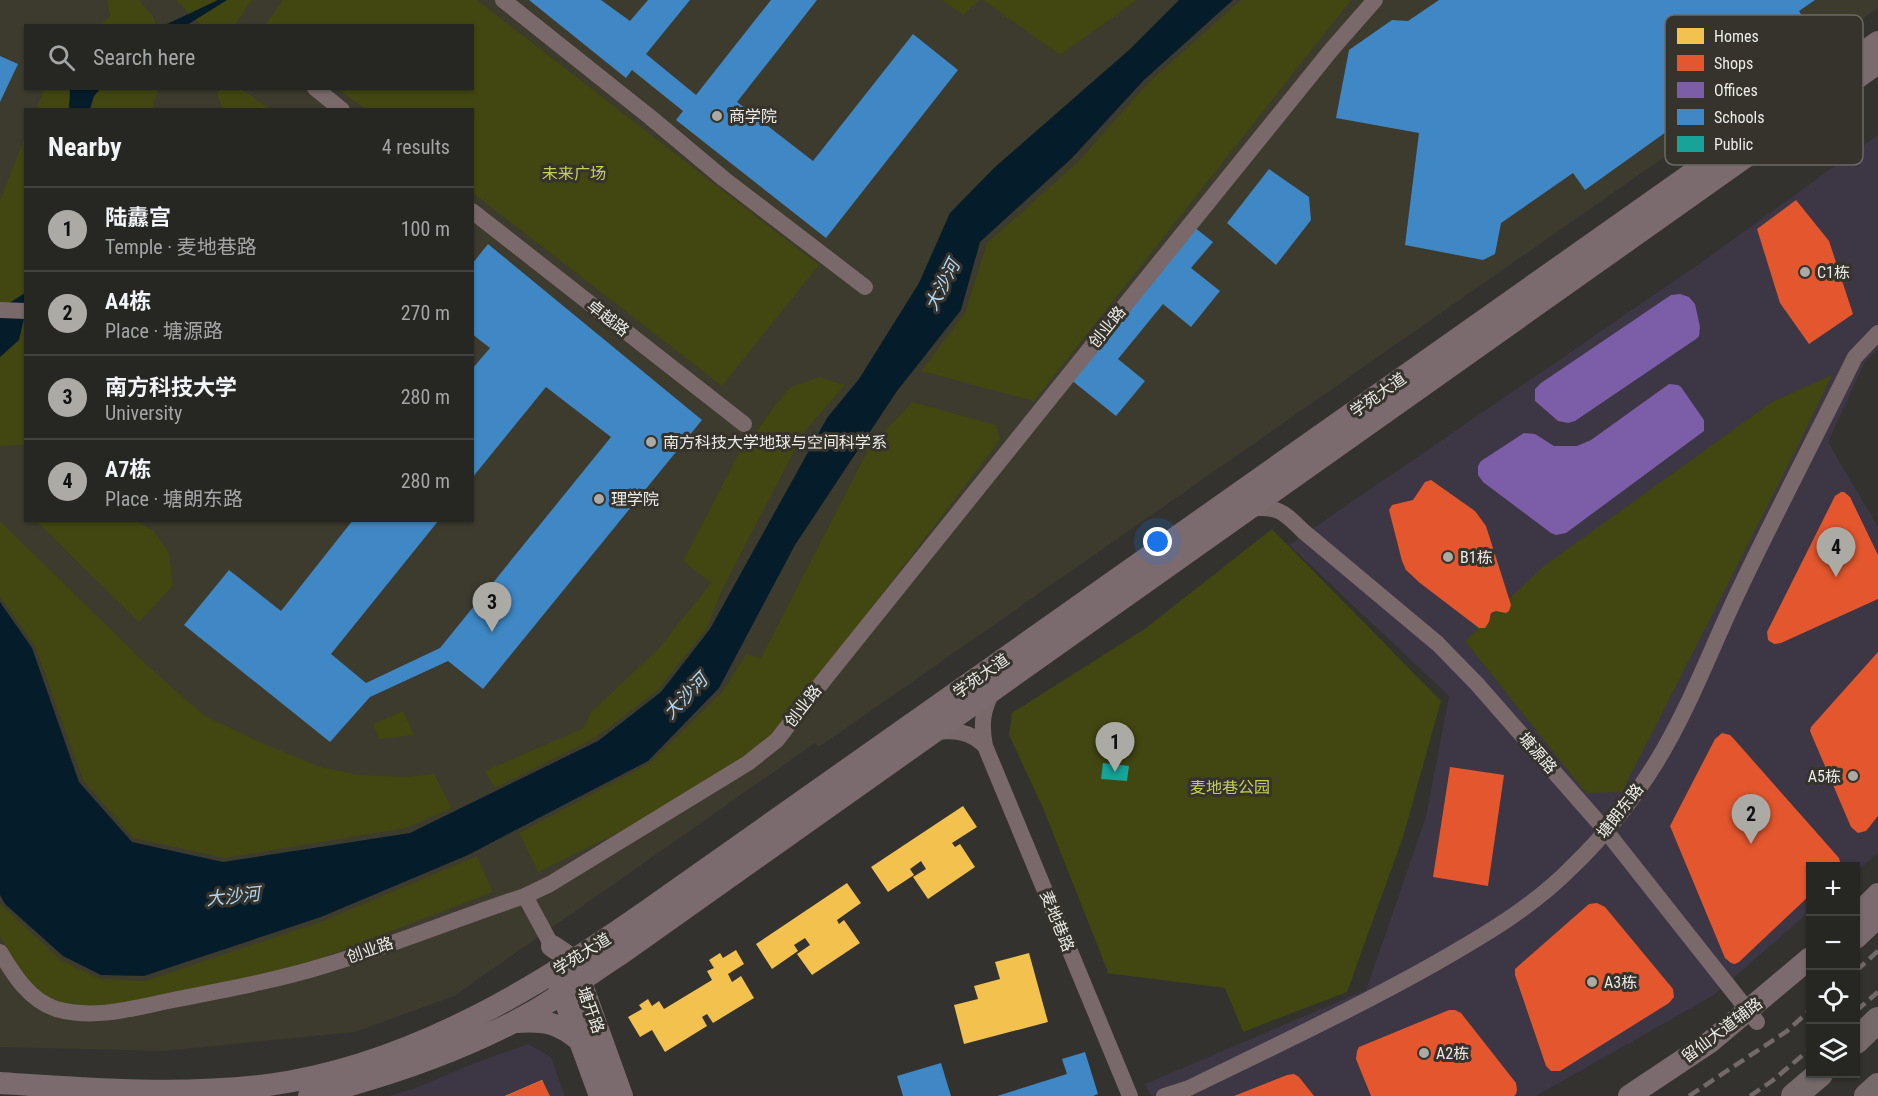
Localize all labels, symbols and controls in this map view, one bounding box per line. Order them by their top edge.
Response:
legend [1665,15,1863,165]
search box [24,24,474,90]
text: Homes [1714,27,1759,46]
icon: search [45,41,78,74]
text: Search here [93,45,195,70]
text: Shops [1714,54,1753,73]
text: Offices [1714,81,1758,100]
place label: 商学院 [729,107,777,126]
text: Schools [1714,108,1764,127]
marker: 商学院 [710,109,724,123]
text: Nearby [48,132,122,162]
text: 4 results [382,135,450,159]
text: Public [1714,135,1753,154]
park label: 未来广场 [542,164,606,183]
text: 陆纛宫 [105,205,171,230]
text: 1 [62,217,73,241]
text: 100 m [401,217,450,241]
text: Temple · 麦地巷路 [105,235,257,259]
water label: 大沙河 [920,254,965,314]
place label: C1栋 [1817,263,1850,282]
marker: C1栋 [1798,265,1812,279]
text: A4栋 [105,289,151,314]
street label: 卓越路 [583,296,633,340]
text: 2 [62,301,73,325]
text: 270 m [401,301,450,325]
street label: 创业路 [1085,302,1129,352]
text: Place · 塘源路 [105,319,223,343]
street label: 学苑大道 [1346,369,1410,421]
text: 南方科技大学 [105,375,237,400]
text: 3 [62,385,73,409]
text: 280 m [401,385,450,409]
text: University [105,401,182,425]
place label: 南方科技大学地球与空间科学系 [663,433,887,452]
marker: 南方科技大学地球与空间科学系 [644,435,658,449]
text: A7栋 [105,457,151,482]
text: 4 [62,469,73,493]
text: 280 m [401,469,450,493]
text: Place · 塘朗东路 [105,487,243,511]
place label: 理学院 [611,490,659,509]
marker: 理学院 [592,492,606,506]
your location [1143,527,1172,556]
pin: 4 [1816,528,1856,577]
place label: B1栋 [1460,548,1493,567]
marker: B1栋 [1441,550,1455,564]
pin: 3 [472,582,512,632]
street label: 学苑大道 [949,650,1013,702]
water label: 大沙河 [659,667,713,723]
street label: 创业路 [781,681,825,731]
pin: 1 [1096,722,1134,772]
street label: 塘源路 [1515,729,1561,777]
place label: A5栋 [1808,767,1841,786]
marker: A5栋 [1846,769,1860,783]
park label: 麦地巷公园 [1190,778,1270,797]
street label: 塘朗东路 [1593,780,1647,842]
pin: 2 [1732,794,1770,844]
map controls [1806,862,1860,1078]
button: + [1806,862,1860,916]
water label: 大沙河 [205,882,264,909]
street label: 麦地巷路 [1036,888,1078,954]
button: − [1806,916,1860,970]
street label: 学苑大道 [550,929,614,979]
street label: 创业路 [344,933,396,967]
button: locate [1806,970,1860,1024]
place label: A3栋 [1604,973,1637,992]
marker: A3栋 [1585,975,1599,989]
street label: 塘开路 [574,984,608,1036]
street label: 留仙大道辅路 [1678,994,1766,1066]
button: layers [1806,1024,1860,1078]
place label: A2栋 [1436,1044,1469,1063]
marker: A2栋 [1417,1046,1431,1060]

